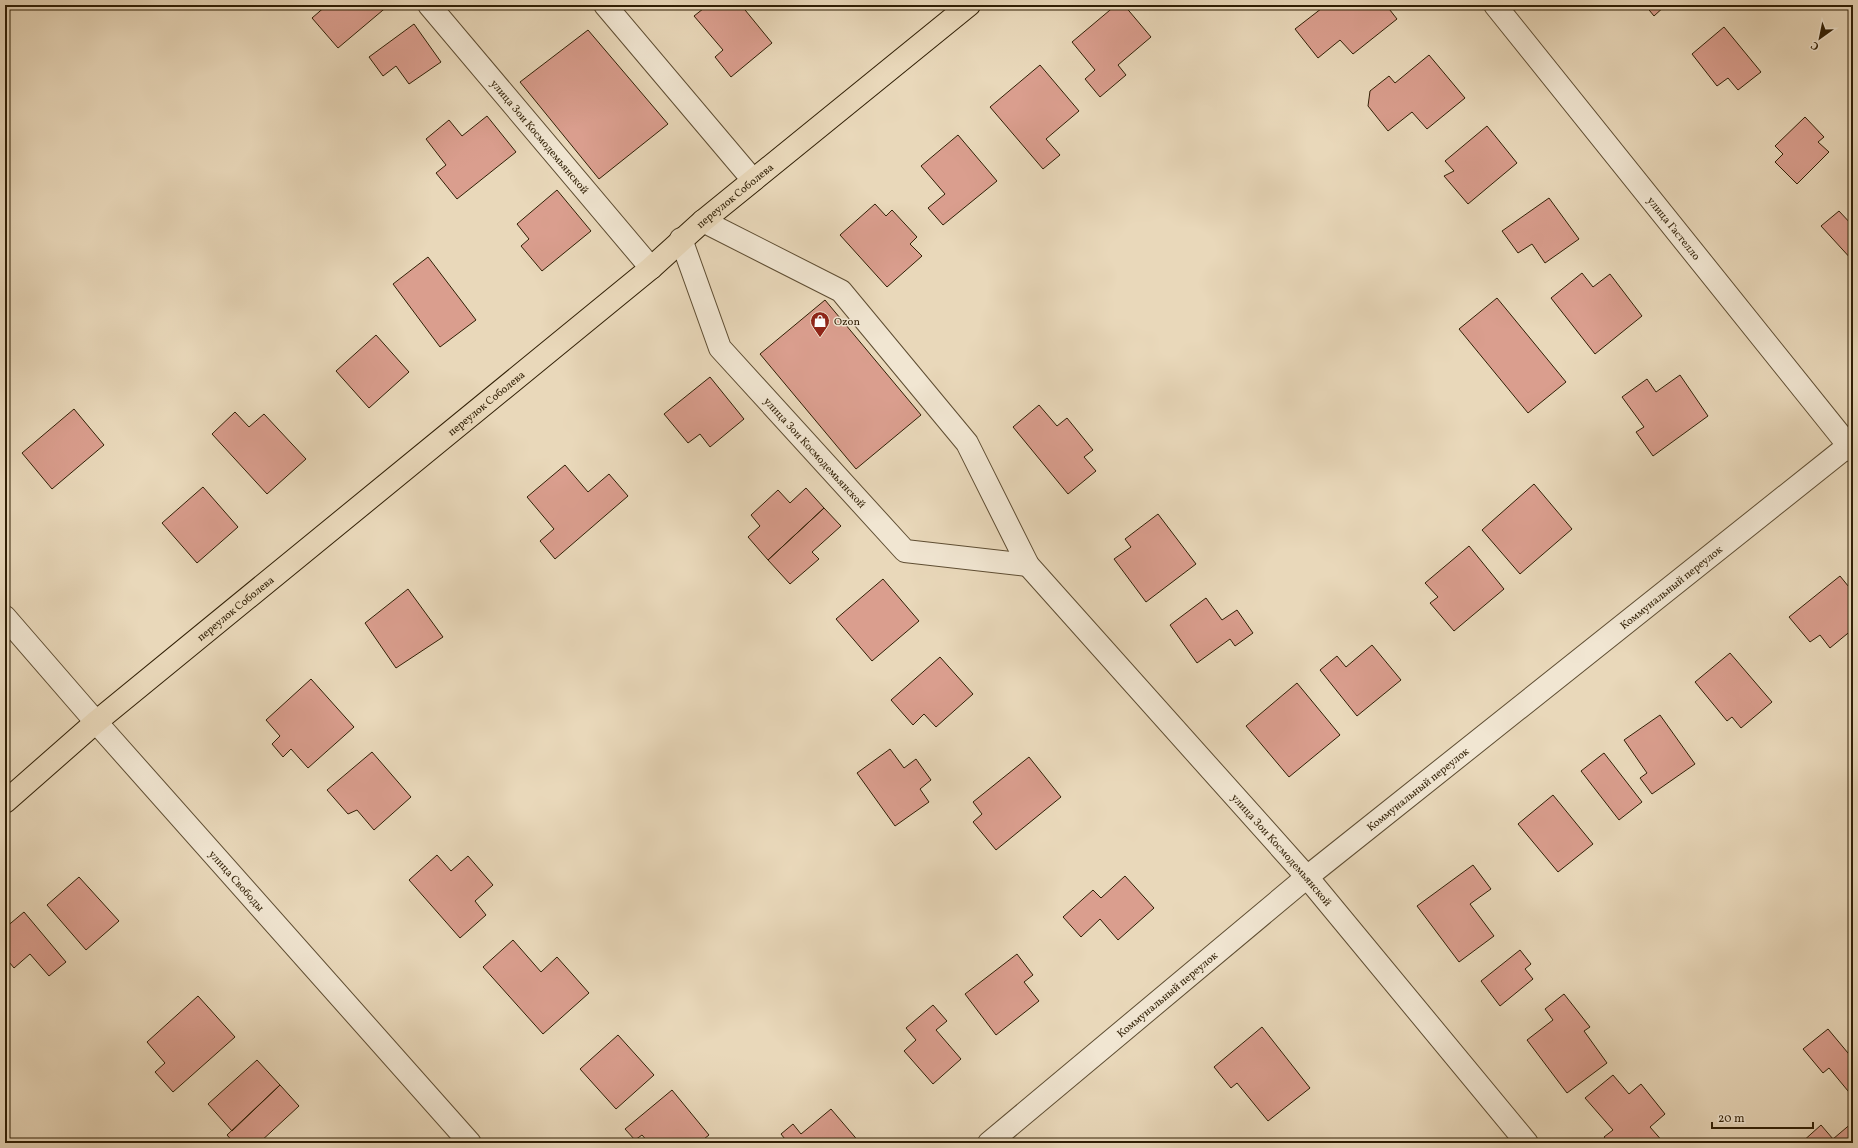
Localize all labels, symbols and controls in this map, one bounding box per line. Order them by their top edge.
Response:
north arrow [1800,18,1840,58]
text: С [1808,37,1822,53]
street label: улица Зои Космодемьянской [486,77,592,198]
street label: переулок Соболева [694,160,778,232]
street label: улица Гастелло [1643,194,1703,264]
shop icon: Ozon [809,310,831,338]
place label: Ozon [834,315,860,330]
street label: переулок Соболева [445,368,529,440]
street label: улица Зои Космодемьянской [760,395,869,512]
street label: Коммунальный переулок [1618,543,1726,634]
street label: переулок Соболева [194,573,278,645]
street label: Коммунальный переулок [1364,745,1473,835]
street label: улица Зои Космодемьянской [1227,791,1334,910]
street label: улица Свободы [204,848,267,916]
street label: Коммунальный переулок [1114,949,1221,1042]
scale bar [1712,1104,1813,1130]
text: 20 m [1718,1111,1745,1127]

